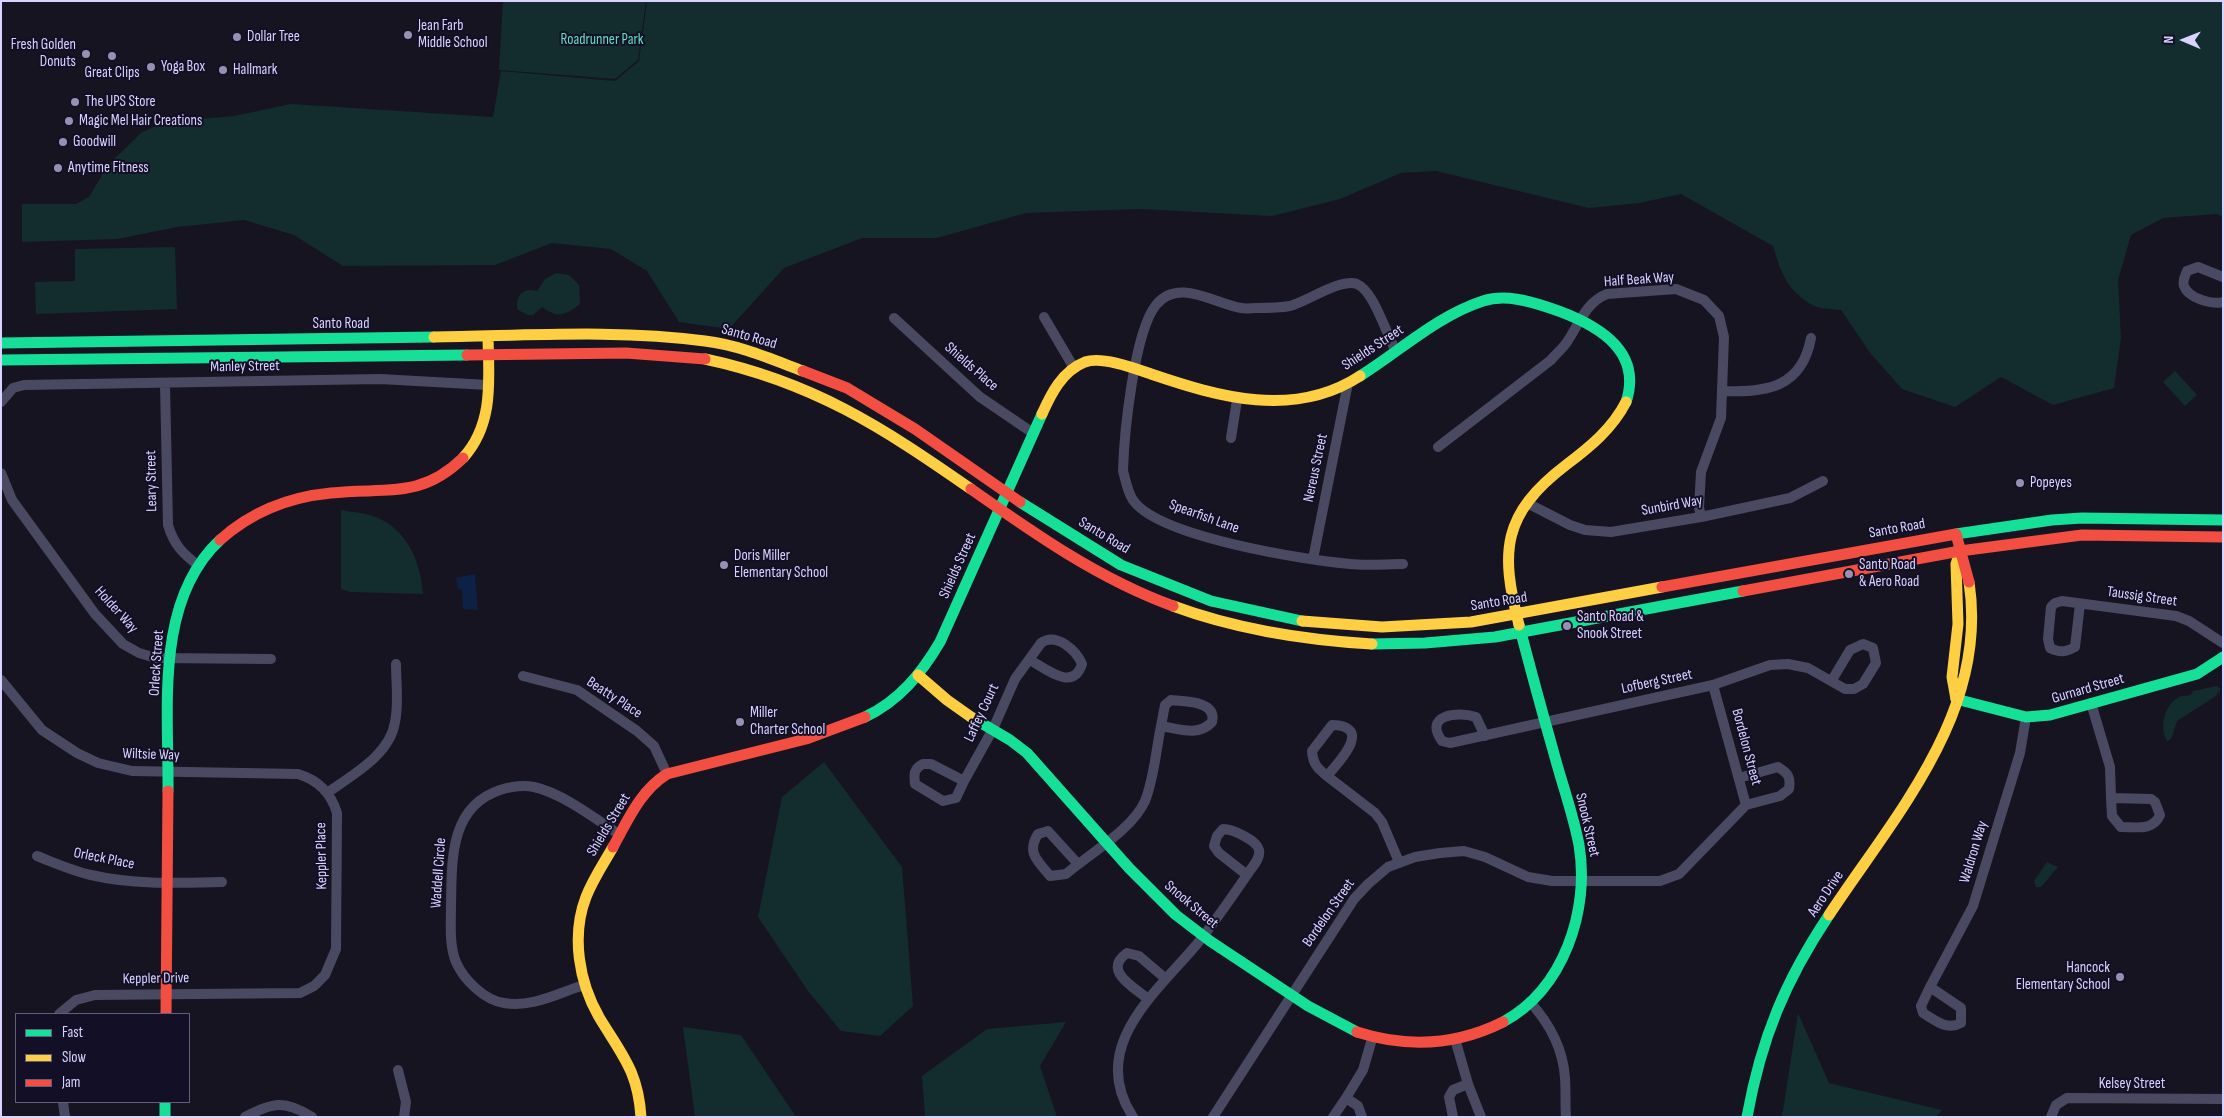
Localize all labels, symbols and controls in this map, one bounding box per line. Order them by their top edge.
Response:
north arrow [2159,15,2209,65]
place label: Jean Farb Middle School [418,17,487,52]
place label: Dollar Tree [247,28,300,46]
marker: Jean Farb Middle School [402,29,414,41]
marker: Dollar Tree [231,31,243,43]
park label: Roadrunner Park [560,31,644,49]
place label: Fresh Golden Donuts [11,36,76,71]
text: N [2160,36,2177,44]
marker: Fresh Golden Donuts [80,48,92,60]
marker: Great Clips [106,50,118,62]
place label: Yoga Box [161,58,205,76]
marker: Yoga Box [145,61,157,73]
place label: Hallmark [233,61,277,79]
place label: Great Clips [84,64,140,82]
marker: Hallmark [217,64,229,76]
place label: The UPS Store [85,93,156,111]
marker: The UPS Store [69,96,81,108]
place label: Magic Mel Hair Creations [79,112,202,130]
marker: Magic Mel Hair Creations [63,115,75,127]
place label: Goodwill [73,133,116,151]
marker: Goodwill [57,136,69,148]
place label: Anytime Fitness [68,159,149,177]
marker: Anytime Fitness [52,162,64,174]
street label: Half Beak Way [1603,269,1675,291]
street label: Santo Road [313,315,369,333]
street label: Santo Road [719,321,779,353]
street label: Shields Street [1339,321,1407,375]
street label: Shields Place [940,339,1002,395]
street label: Manley Street [210,357,280,377]
street label: Nereus Street [1300,432,1332,504]
street label: Leary Street [142,450,162,512]
place label: Popeyes [2030,474,2072,492]
marker: Popeyes [2014,477,2026,489]
street label: Sunbird Way [1640,492,1704,520]
street label: Spearfish Lane [1166,496,1242,538]
street label: Santo Road [1075,514,1133,558]
street label: Santo Road [1867,515,1927,543]
street label: Shields Street [936,530,980,602]
place label: Doris Miller Elementary School [734,547,828,582]
place label: Santo Road & Aero Road [1859,556,1919,591]
marker: Doris Miller Elementary School [718,559,730,571]
marker: Santo Road & Aero Road [1843,568,1855,580]
street label: Holder Way [90,583,142,637]
street label: Taussig Street [2106,583,2178,611]
street label: Santo Road [1470,589,1528,615]
place label: Santo Road & Snook Street [1577,608,1644,643]
marker: Santo Road & Snook Street [1561,620,1573,632]
street label: Orleck Street [146,629,168,697]
street label: Lofberg Street [1620,666,1694,698]
street label: Gurnard Street [2050,670,2126,708]
street label: Beatty Place [583,673,645,723]
street label: Laffey Court [961,681,1003,745]
place label: Miller Charter School [750,704,825,739]
street label: Bordelon Street [1727,707,1765,787]
marker: Miller Charter School [734,716,746,728]
street label: Wiltsie Way [122,745,180,765]
street label: Shields Street [583,790,635,860]
street label: Snook Street [1571,791,1603,859]
street label: Waldron Way [1956,819,1992,885]
street label: Keppler Place [312,822,332,890]
street label: Waddell Circle [428,837,450,909]
street label: Orleck Place [72,844,136,874]
street label: Aero Drive [1804,868,1848,920]
street label: Bordelon Street [1299,876,1359,950]
street label: Snook Street [1160,877,1222,933]
place label: Hancock Elementary School [2016,959,2110,994]
street label: Keppler Drive [123,969,189,989]
marker: Hancock Elementary School [2114,971,2126,983]
legend [15,1013,190,1103]
text: Fast [62,1023,83,1042]
text: Slow [62,1048,86,1067]
text: Jam [62,1073,80,1092]
street label: Kelsey Street [2099,1075,2165,1093]

